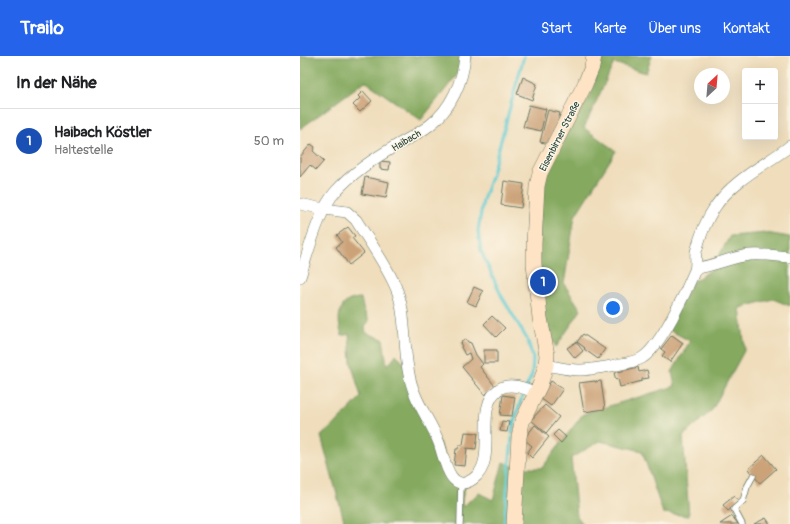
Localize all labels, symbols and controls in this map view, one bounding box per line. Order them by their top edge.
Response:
text: Trailo [20,16,64,40]
text: Start [541,20,572,37]
text: Karte [594,20,626,37]
text: Über uns [648,20,701,37]
text: Kontakt [723,20,770,37]
north arrow [694,68,730,104]
map controls [742,68,778,140]
button: + [742,68,778,104]
text: In der Nähe [16,72,97,93]
street label: Eisenbirner Straße [537,99,583,173]
button: − [742,104,778,140]
text: Haibach Köstler [54,123,152,142]
street label: Haibach [390,127,424,154]
text: 1 [26,133,32,149]
text: 50 m [254,133,284,149]
text: Haltestelle [54,142,113,158]
pin: 1 [530,267,556,297]
your location [603,298,623,318]

